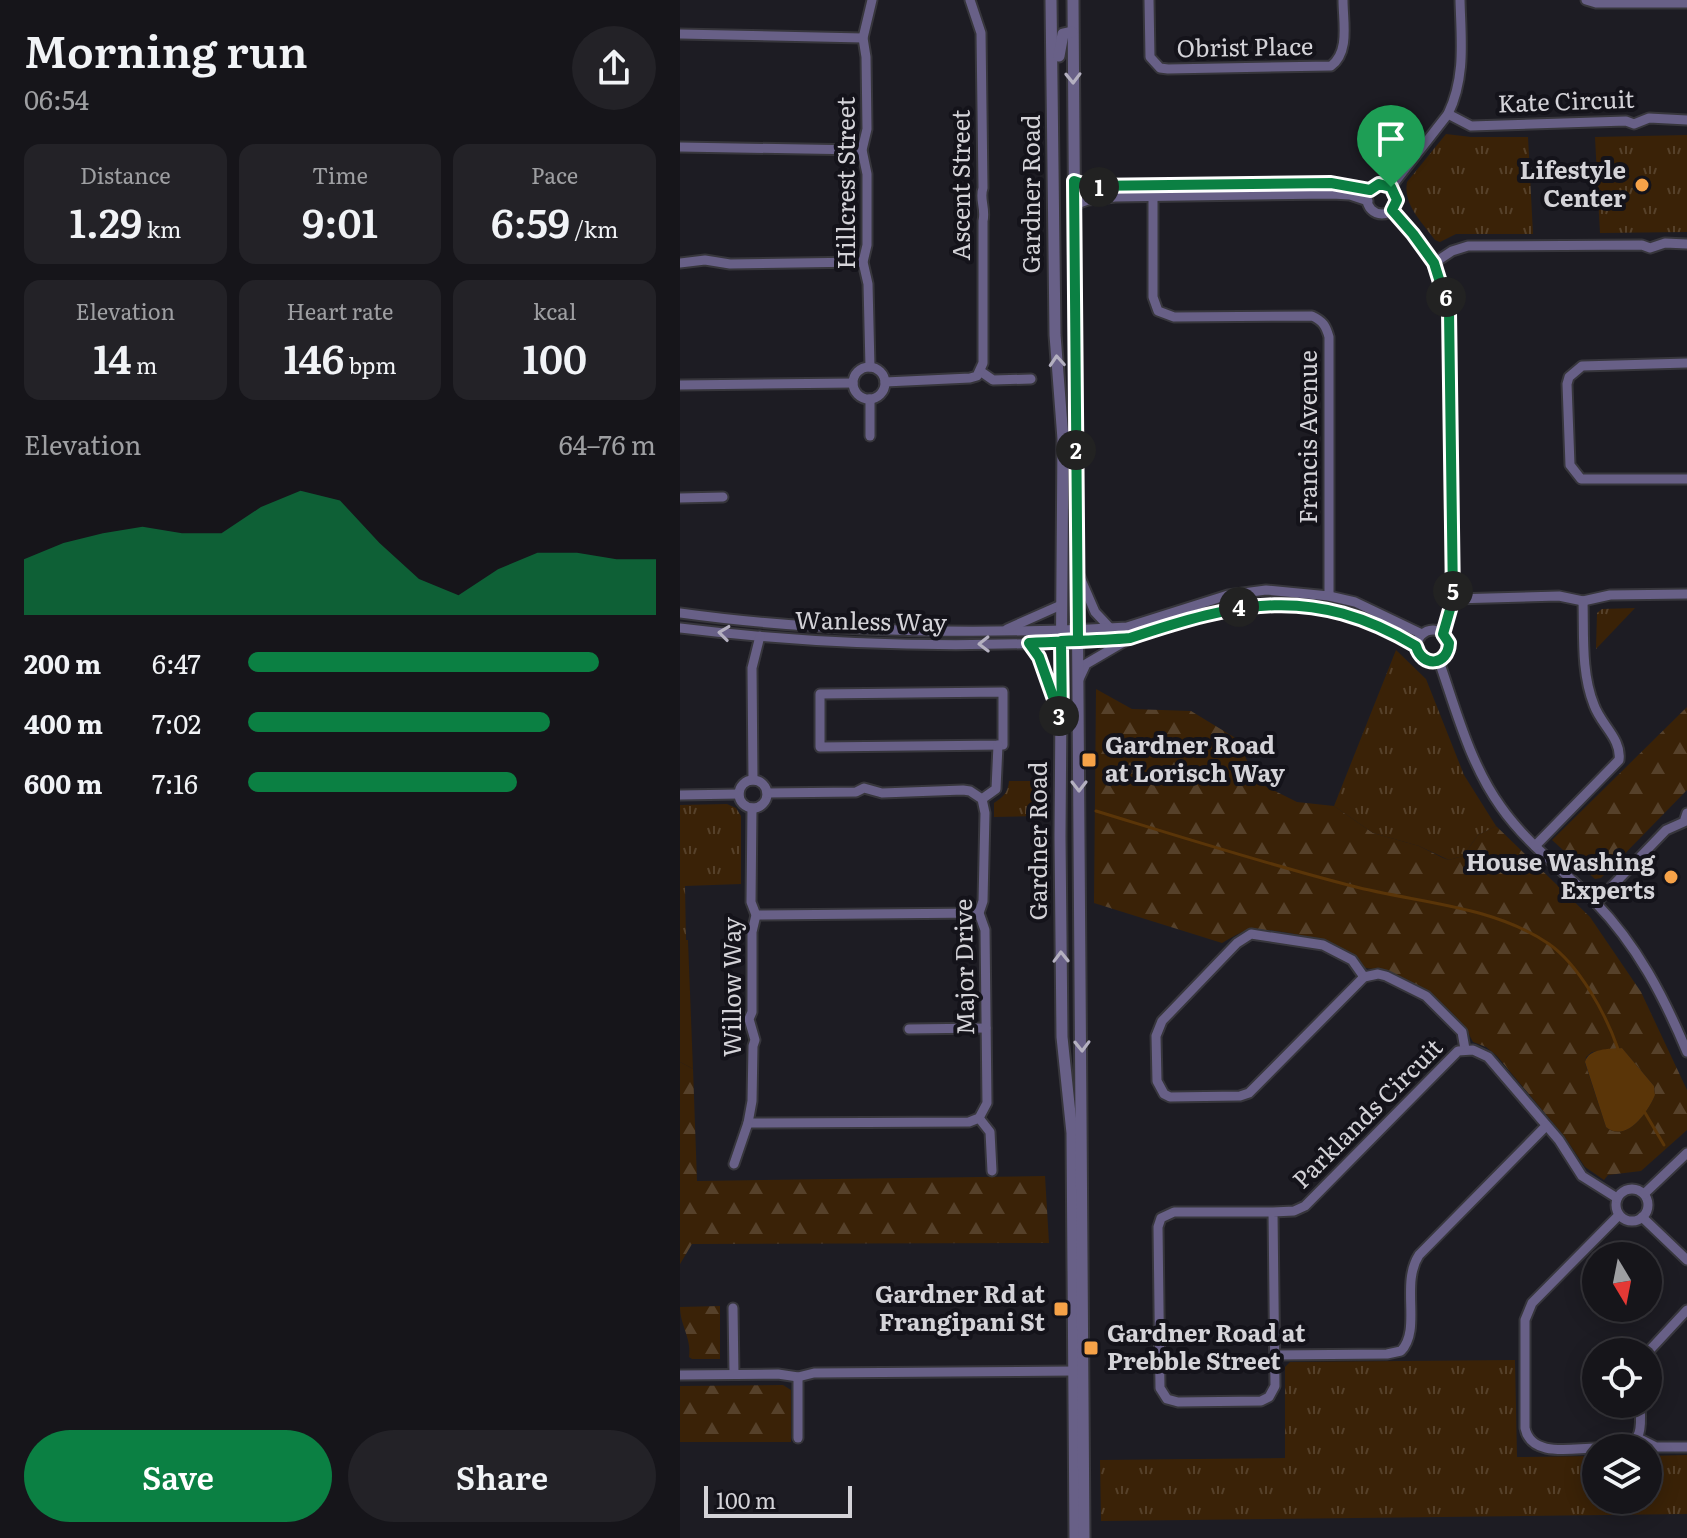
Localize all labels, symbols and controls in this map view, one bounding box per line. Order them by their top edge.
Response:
text: Morning run [24,16,308,82]
button: share [572,26,656,110]
street label: Obrist Place [1176,27,1314,64]
one-way arrow [1064,72,1082,85]
text: 06:54 [24,79,89,118]
street label: Kate Circuit [1497,80,1635,119]
street label: Hillcrest Street [827,96,862,269]
pin [1357,105,1425,187]
street label: Ascent Street [942,109,977,260]
street label: Gardner Road [1012,114,1047,273]
icon: arrive [1369,117,1413,161]
place label: Lifestyle Center [1520,151,1626,214]
text: Distance [80,158,171,191]
text: Time [312,158,368,191]
text: Pace [531,158,578,191]
pin: 1 [1079,167,1119,207]
text: 1 [1094,170,1104,203]
marker: Lifestyle Center [1633,176,1651,194]
text: 1.29 [69,191,142,250]
text: 9:01 [302,191,378,250]
text: 6:59 [491,191,570,250]
text: km [142,212,181,245]
text: /km [570,212,618,245]
pin: 6 [1426,277,1466,317]
text: 6 [1440,280,1452,313]
text: Elevation [76,294,175,327]
text: Heart rate [287,294,393,327]
text: kcal [533,294,576,327]
text: 14 [93,327,132,386]
text: 146 [283,327,344,386]
text: 100 [522,327,587,386]
text: m [132,348,157,381]
text: bpm [344,348,397,381]
street label: Francis Avenue [1289,350,1324,524]
one-way arrow [1049,354,1066,367]
text: Elevation [24,424,142,463]
text: 64–76 m [559,424,656,463]
pin: 2 [1056,430,1096,470]
text: 2 [1070,433,1082,466]
pin: 5 [1433,571,1473,611]
text: 5 [1447,574,1459,607]
pin: 4 [1219,587,1259,627]
text: 4 [1232,590,1246,623]
street label: Wanless Way [795,601,948,638]
one-way arrow [717,625,730,642]
one-way arrow [977,635,990,652]
text: 200 m [24,643,101,682]
text: 6:47 [152,643,201,682]
pin: 3 [1039,696,1079,736]
text: 3 [1053,699,1065,732]
text: 400 m [24,703,103,742]
text: 7:02 [152,703,201,742]
place label: Gardner Road at Lorisch Way [1105,726,1285,789]
marker: Gardner Road at Lorisch Way [1080,751,1098,769]
street label: Gardner Road [1019,761,1054,920]
text: 600 m [24,763,102,802]
text: 7:16 [152,763,198,802]
one-way arrow [1070,780,1088,793]
place label: House Washing Experts [1466,843,1655,906]
marker: House Washing Experts [1662,868,1680,886]
street label: Major Drive [944,898,981,1036]
street label: Willow Way [713,917,748,1057]
one-way arrow [1052,950,1070,963]
street label: Parklands Circuit [1283,1029,1449,1195]
one-way arrow [1073,1040,1091,1053]
north arrow [1582,1242,1662,1322]
map controls [1582,1242,1662,1514]
place label: Gardner Rd at Frangipani St [875,1275,1045,1338]
marker: Gardner Rd at Frangipani St [1052,1300,1070,1318]
place label: Gardner Road at Prebble Street [1107,1314,1306,1377]
button: locate [1582,1338,1662,1418]
marker: Gardner Road at Prebble Street [1082,1339,1100,1357]
button: Save [24,1430,332,1522]
button: Share [348,1430,656,1522]
button: layers [1582,1434,1662,1514]
scale bar [704,1482,852,1518]
text: 100 m [716,1483,776,1516]

